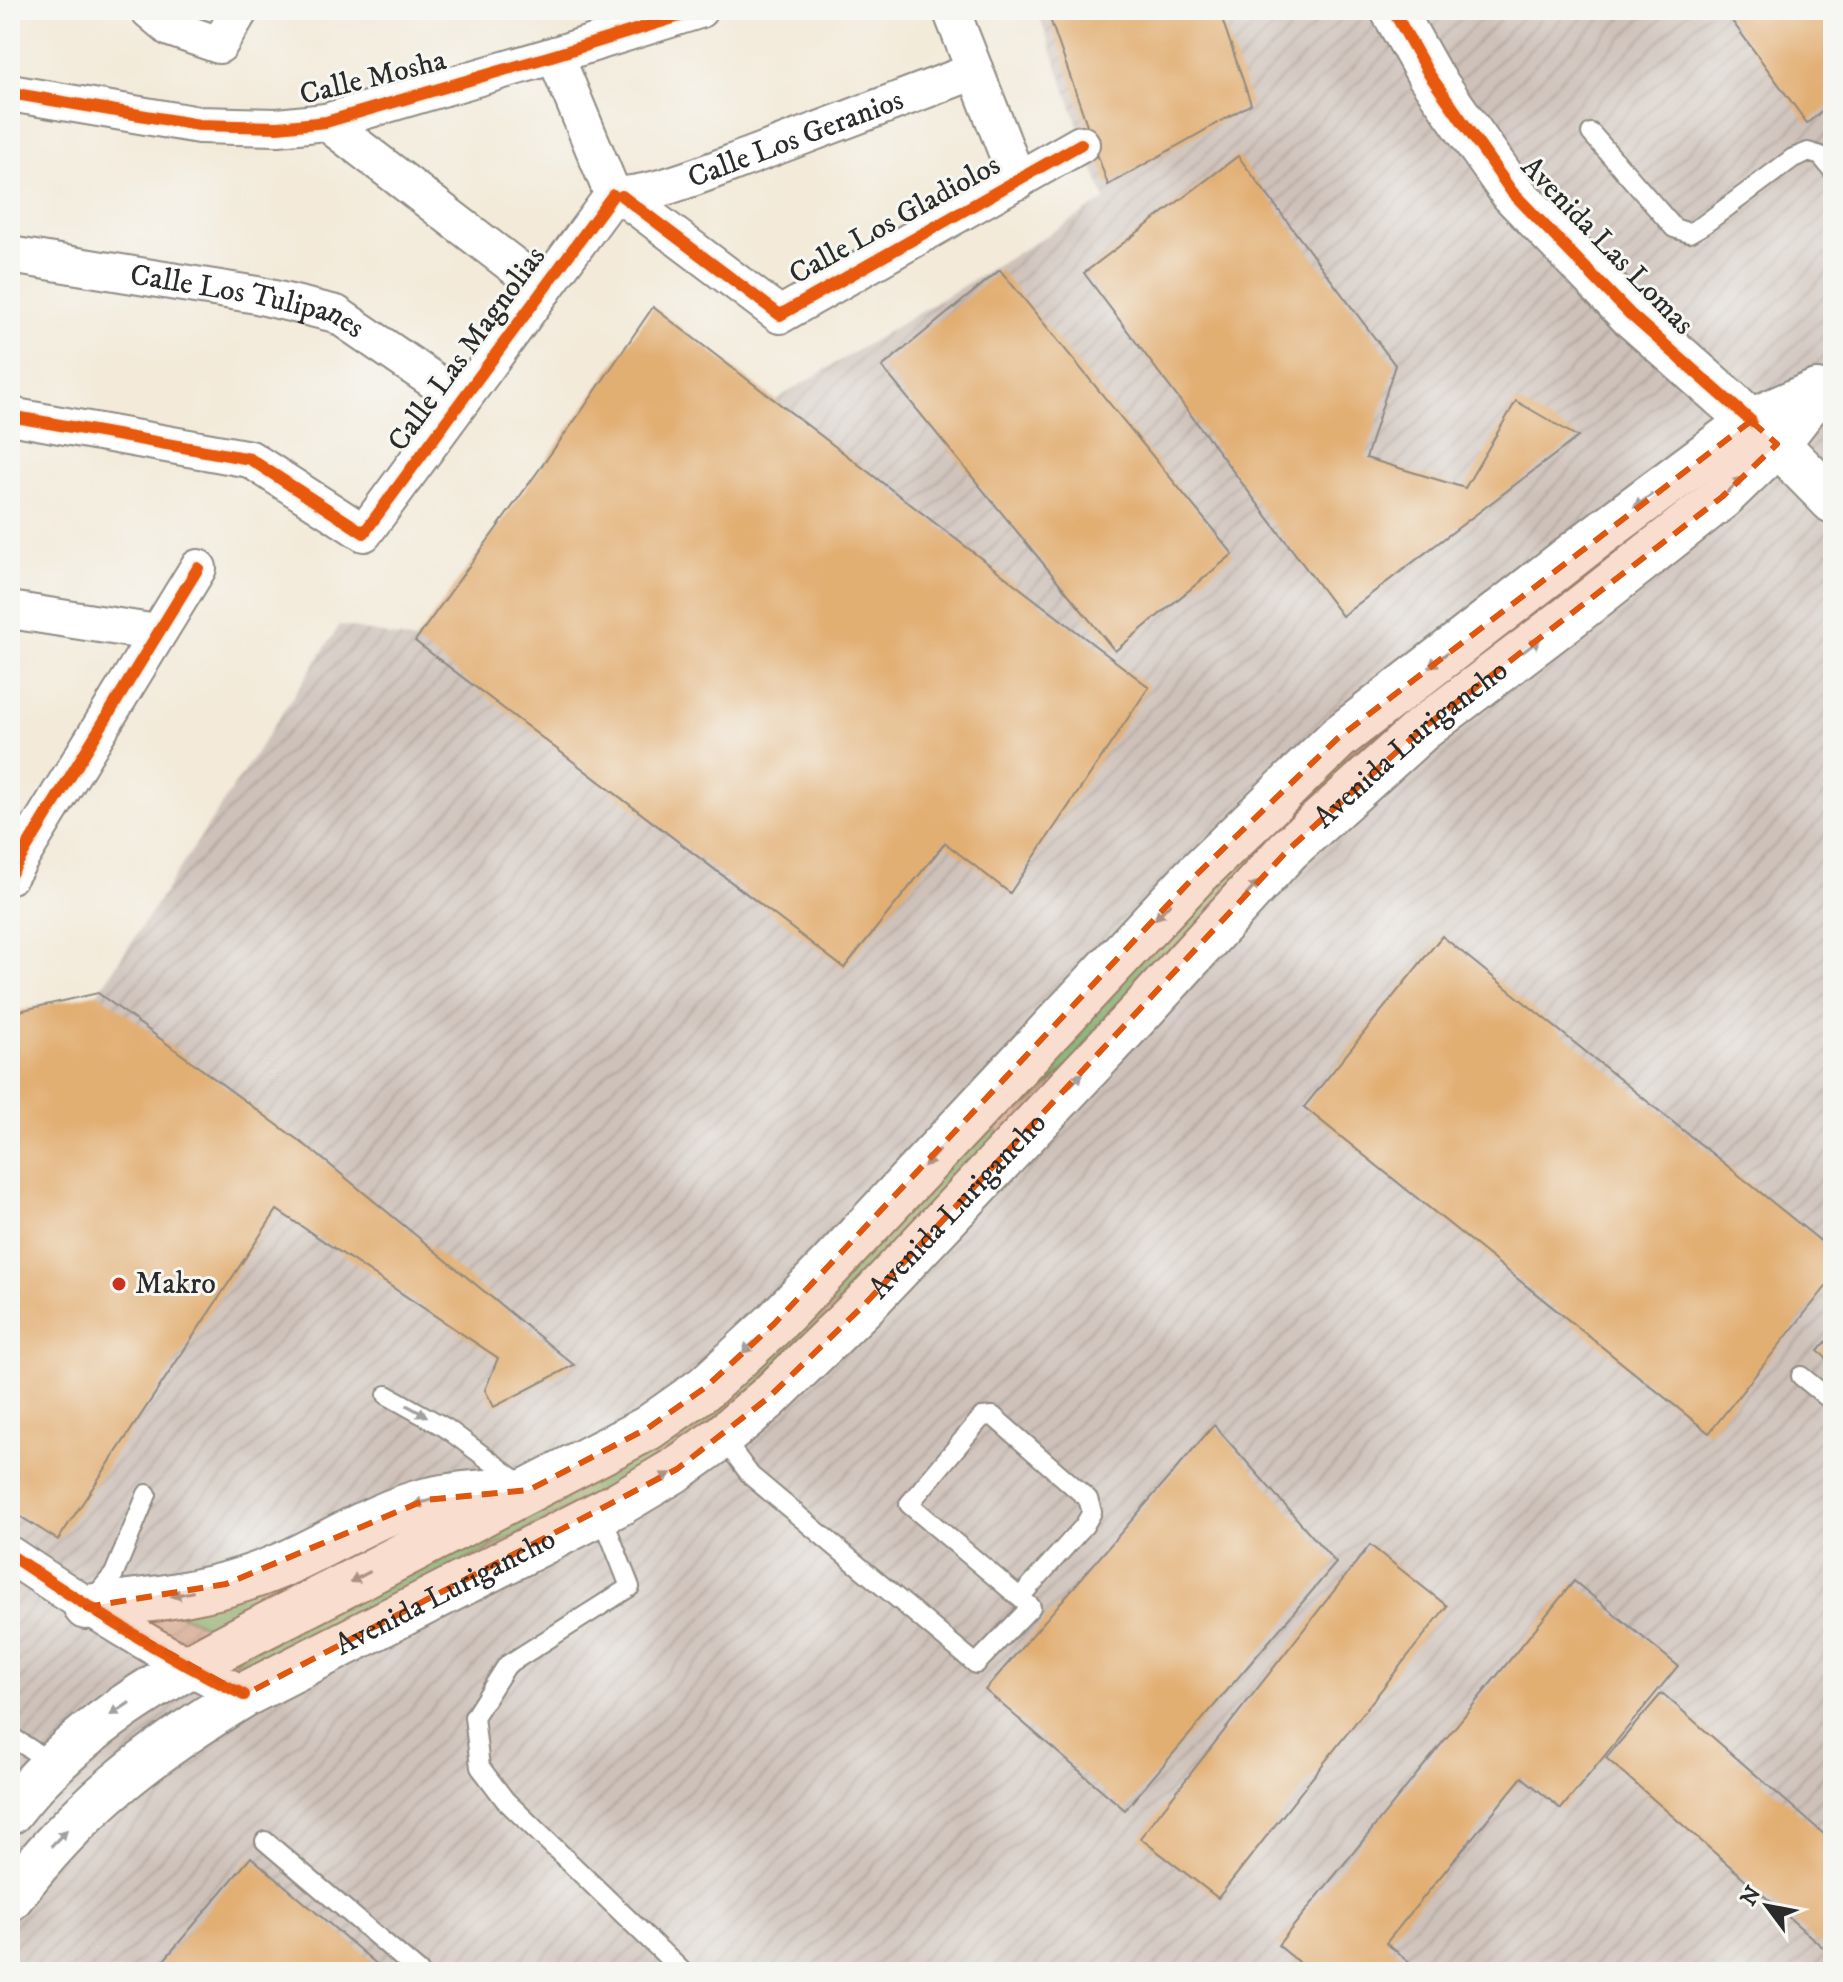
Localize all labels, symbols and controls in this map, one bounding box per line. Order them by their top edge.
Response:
street label: Calle Mosha [296,42,450,114]
street label: Calle Los Geranios [683,81,909,196]
street label: Calle Los Gladiolos [783,147,1007,293]
street label: Avenida Las Lomas [1512,149,1702,343]
street label: Calle Las Magnolias [380,239,554,459]
street label: Calle Los Tulipanes [128,256,372,346]
one-way arrow [1725,476,1744,494]
one-way arrow [1633,493,1653,509]
one-way arrow [1521,639,1541,655]
street label: Avenida Lurigancho [1306,652,1515,836]
one-way arrow [1427,652,1448,668]
one-way arrow [1242,881,1260,900]
one-way arrow [1155,901,1173,920]
one-way arrow [1066,1072,1084,1091]
street label: Avenida Lurigancho [861,1105,1054,1307]
one-way arrow [923,1148,941,1167]
place label: Makro [135,1266,216,1303]
marker: Makro [110,1275,128,1293]
one-way arrow [742,1335,761,1353]
one-way arrow [406,1404,428,1418]
one-way arrow [650,1472,672,1486]
one-way arrow [411,1496,435,1509]
street label: Avenida Lurigancho [329,1520,562,1664]
one-way arrow [349,1569,371,1583]
one-way arrow [169,1588,194,1600]
one-way arrow [110,1701,131,1716]
one-way arrow [49,1829,68,1848]
north arrow [1727,1866,1807,1946]
text: N [1735,1881,1768,1911]

